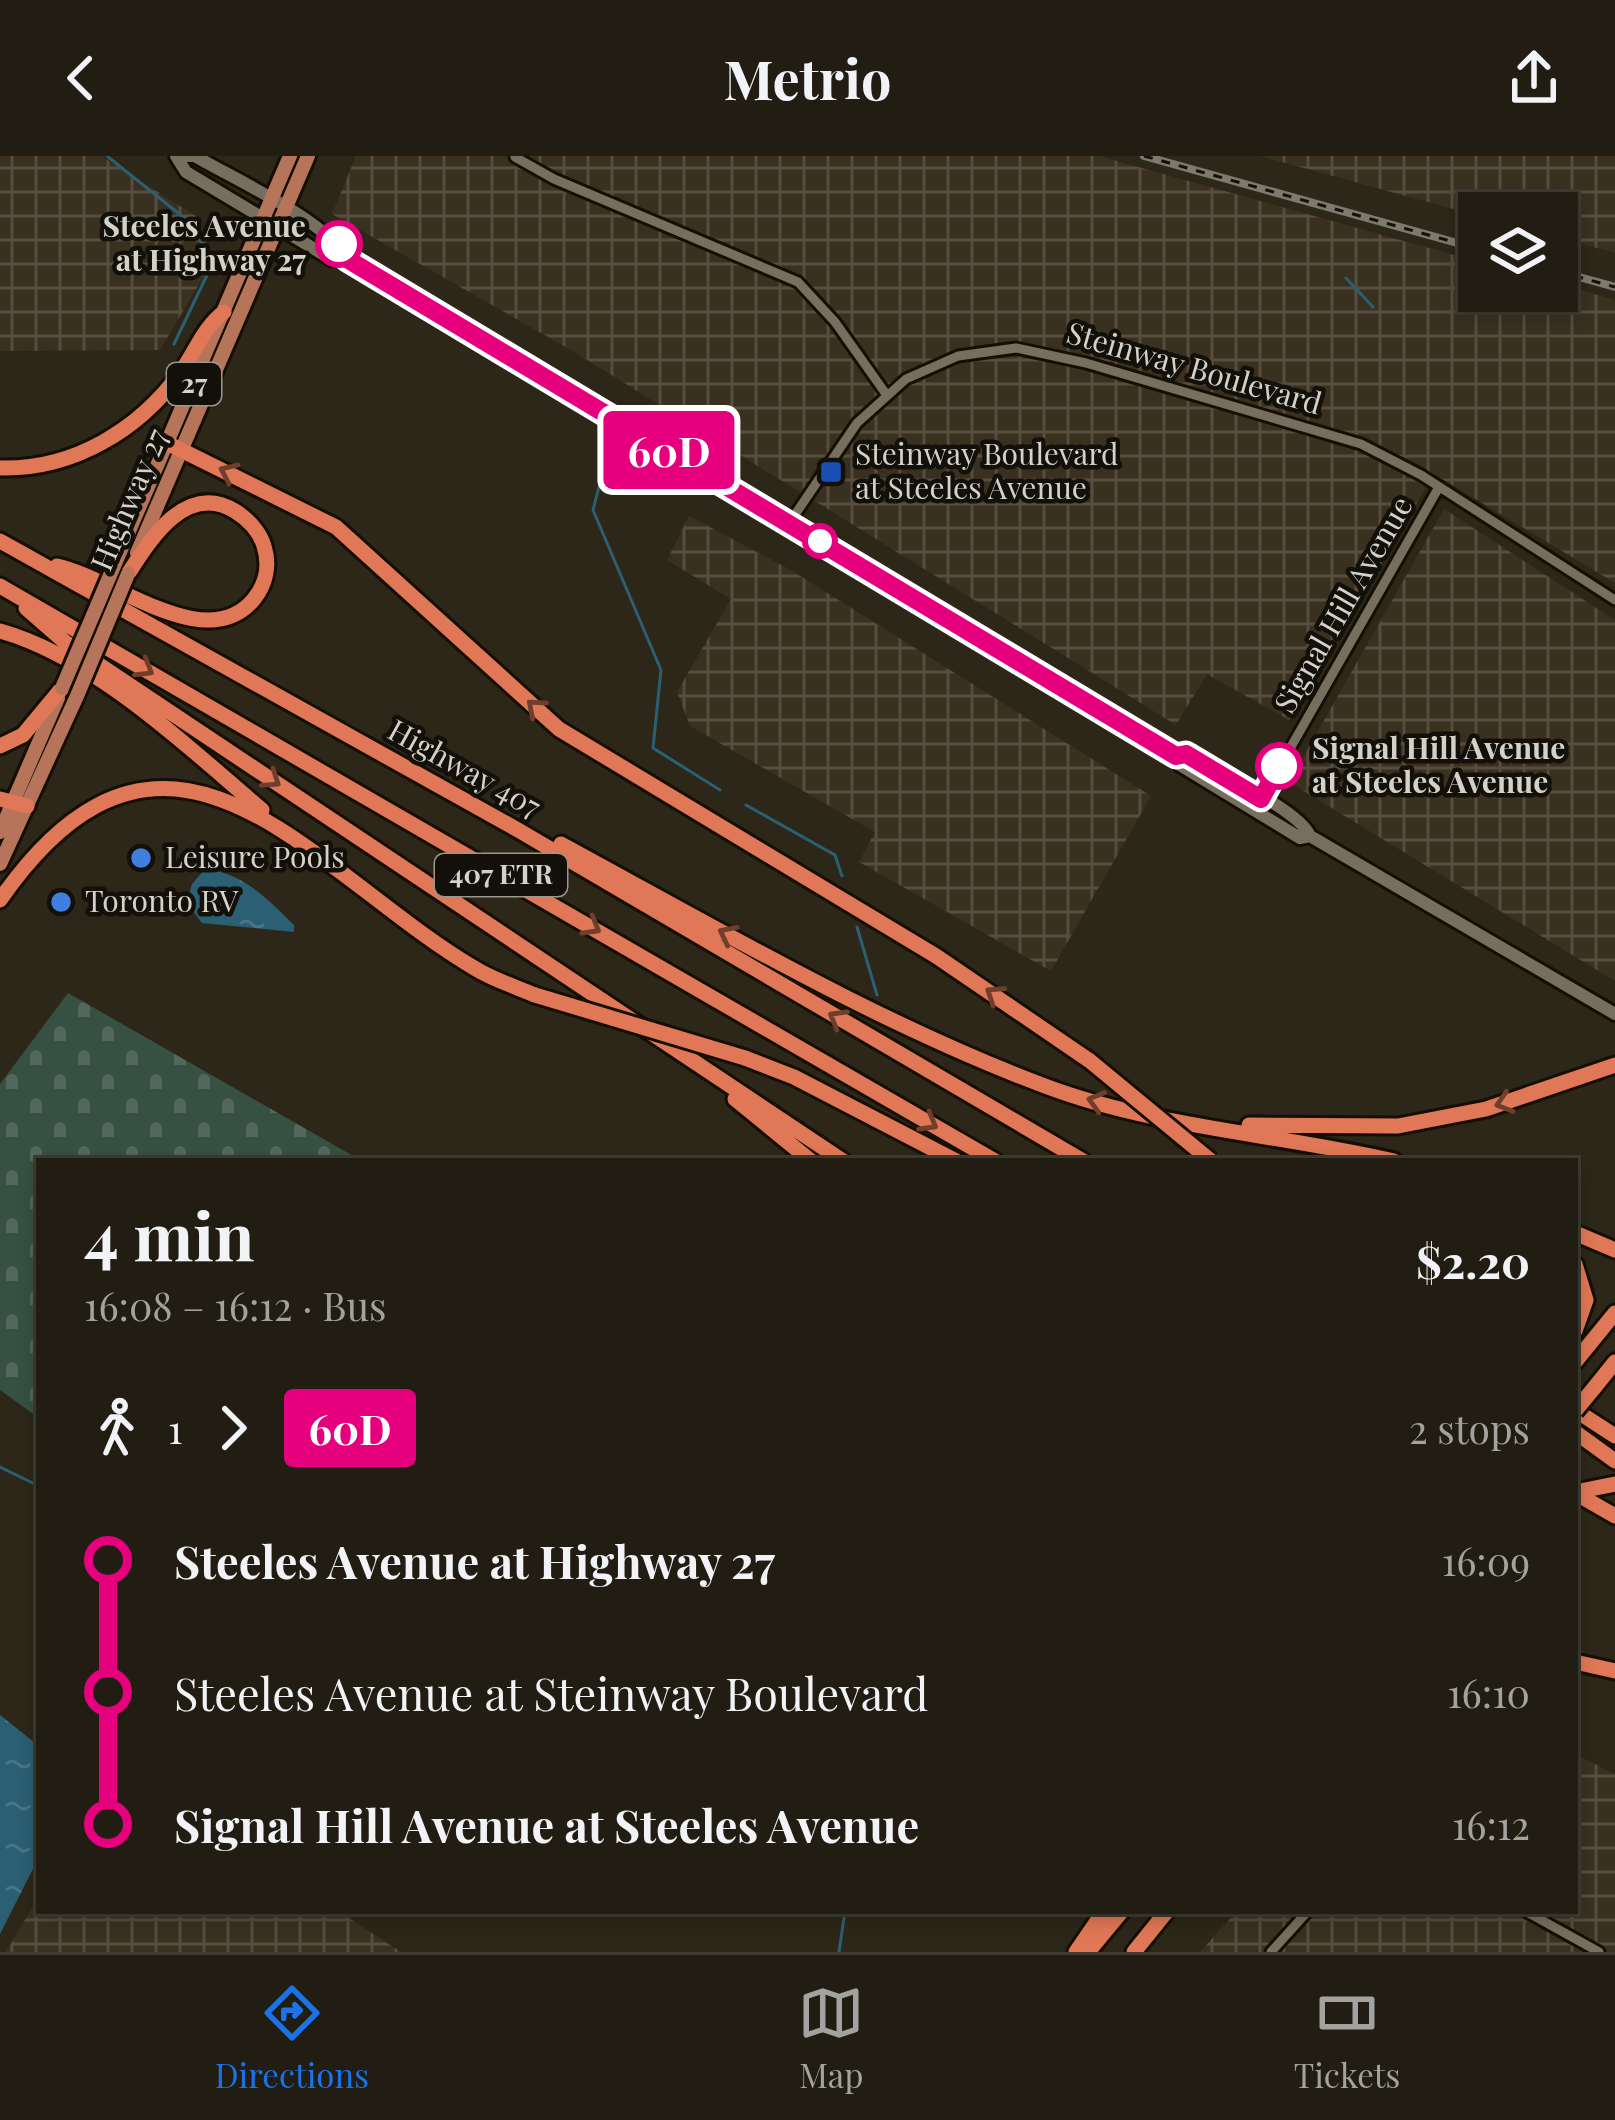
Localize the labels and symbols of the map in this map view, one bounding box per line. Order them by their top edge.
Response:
place label: Steeles Avenue at Highway 27 [102,205,306,279]
marker: Steeles Avenue at Highway 27 [317,222,361,266]
street label: Steinway Boulevard [1062,312,1327,423]
road number: 27 [167,363,221,405]
line badge: 60D [600,411,738,489]
street label: Highway 27 [80,422,176,576]
place label: Steinway Boulevard at Steeles Avenue [855,433,1118,507]
marker: Steinway Boulevard at Steeles Avenue [818,459,844,485]
one-way arrow [219,462,240,486]
street label: Signal Hill Avenue [1264,488,1421,720]
unlabelled marker [804,525,836,557]
one-way arrow [132,654,154,677]
one-way arrow [527,700,549,721]
street label: Highway 407 [382,709,548,826]
place label: Signal Hill Avenue at Steeles Avenue [1312,727,1565,801]
marker: Signal Hill Avenue at Steeles Avenue [1257,744,1301,788]
one-way arrow [259,766,281,788]
place label: Leisure Pools [165,836,345,876]
marker: Leisure Pools [128,845,154,871]
road number: 407 ETR [435,854,567,896]
place label: Toronto RV [85,880,239,920]
marker: Toronto RV [48,889,74,915]
one-way arrow [579,913,600,936]
one-way arrow [718,925,740,948]
one-way arrow [986,986,1008,1008]
one-way arrow [828,1009,849,1032]
one-way arrow [1494,1089,1515,1114]
one-way arrow [1086,1090,1107,1115]
one-way arrow [916,1108,938,1131]

